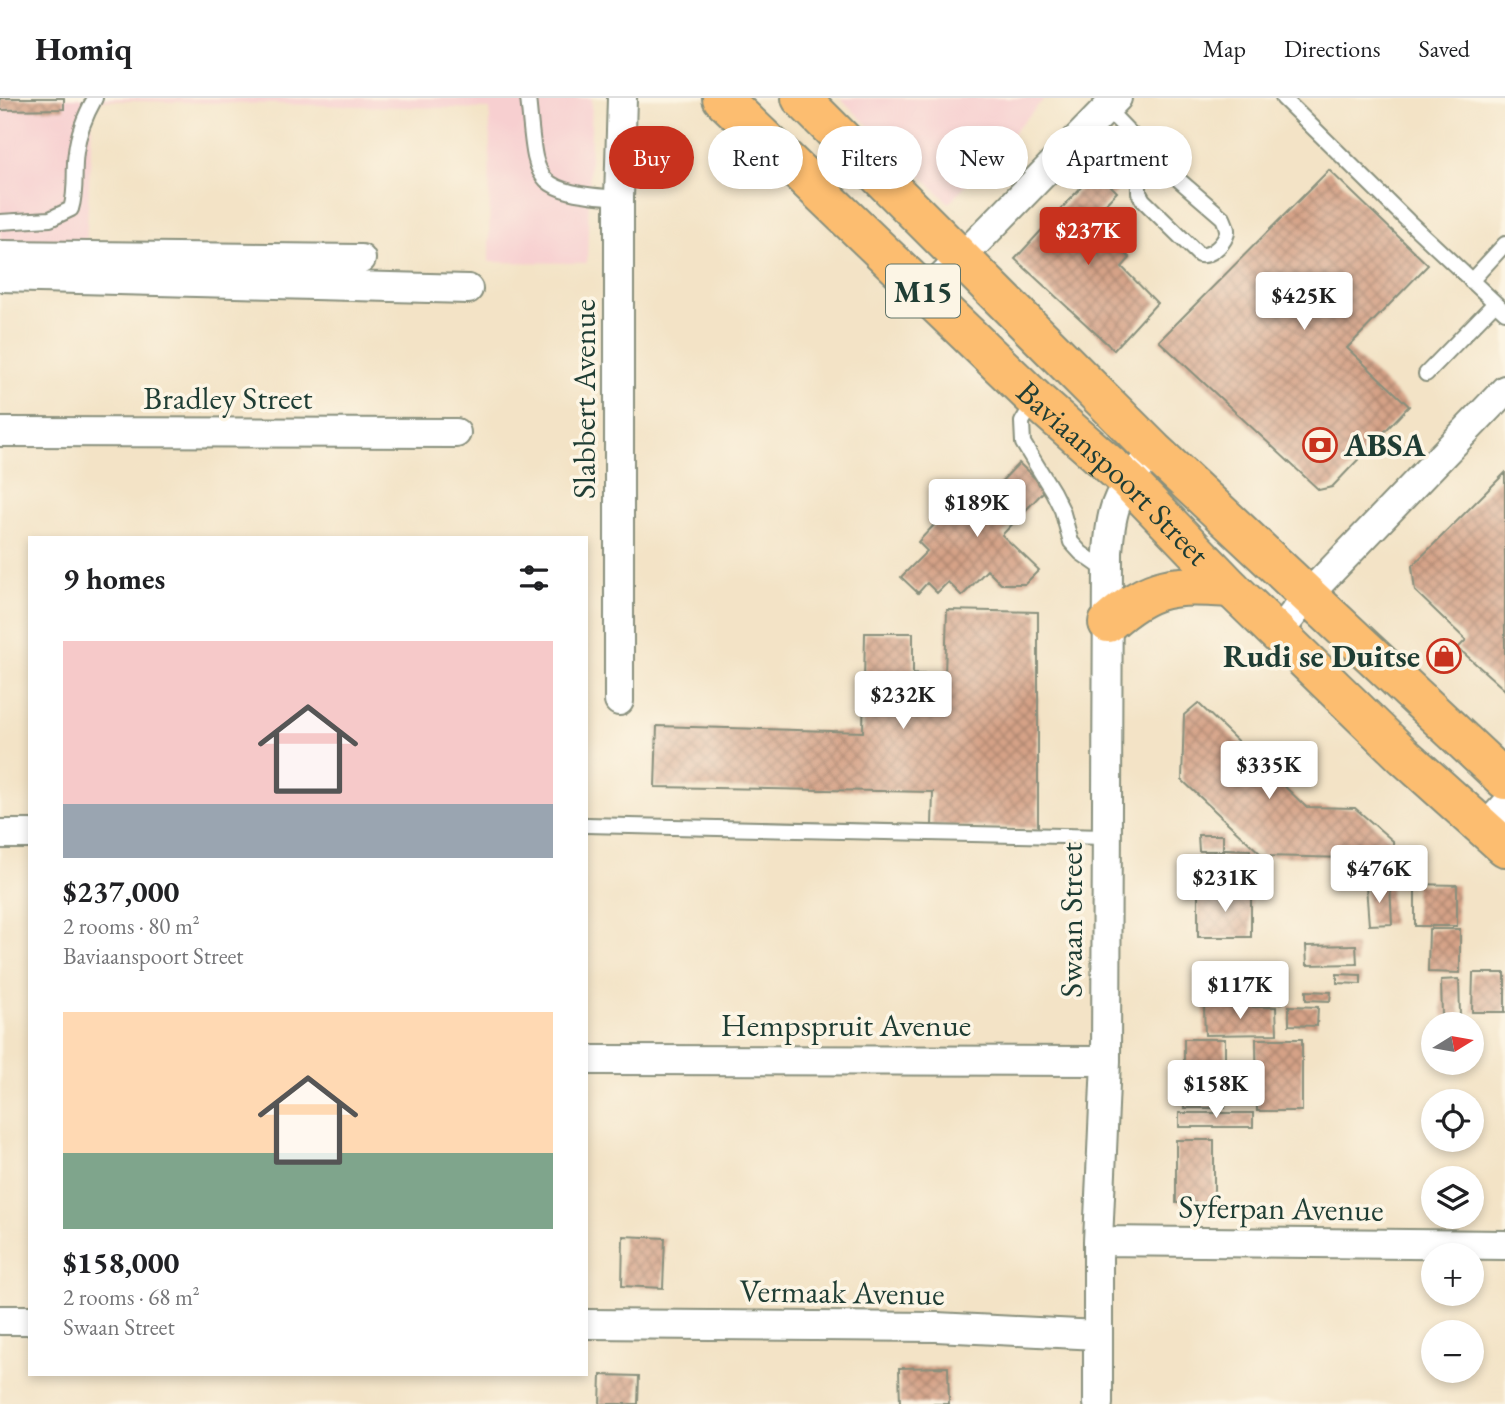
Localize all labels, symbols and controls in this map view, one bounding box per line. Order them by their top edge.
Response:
text: Homiq [35,27,132,70]
text: Map [1203,33,1246,64]
text: Directions [1284,33,1381,64]
text: Saved [1419,33,1470,64]
chip: Buy [609,126,694,189]
chip: Rent [708,126,803,189]
chip: Filters [817,126,922,189]
chip: New [936,126,1028,189]
chip: Apartment [1042,126,1192,189]
pin: $237K [1039,208,1137,267]
text: $237K [1056,215,1120,245]
road number: M15 [886,265,960,318]
pin: $425K [1255,272,1353,332]
text: $425K [1272,280,1336,310]
street label: Slabbert Avenue [563,299,605,499]
street label: Baviaanspoort Street [1007,371,1219,574]
street label: Bradley Street [143,377,313,419]
place label: ABSA [1343,424,1426,466]
bank icon: ABSA [1301,426,1339,464]
pin: $189K [928,480,1026,539]
text: $189K [945,487,1009,517]
text: 9 homes [63,559,165,598]
icon: filters [515,559,553,597]
place label: Rudi se Duitse [1223,635,1420,677]
shop icon: Rudi se Duitse [1425,637,1463,675]
pin: $232K [854,672,952,731]
text: $232K [871,679,935,709]
icon: home [245,686,371,812]
pin: $335K [1220,742,1318,801]
text: $335K [1237,749,1301,779]
street label: Swaan Street [1050,842,1092,998]
pin: $476K [1330,846,1428,905]
text: $476K [1347,853,1411,883]
pin: $231K [1176,854,1274,914]
text: $231K [1193,862,1257,892]
text: $237,000 [63,872,179,911]
text: 2 rooms · 80 m² [63,911,200,941]
text: Baviaanspoort Street [63,941,244,971]
pin: $117K [1191,962,1289,1021]
text: $117K [1208,969,1272,999]
street label: Hempspruit Avenue [721,1004,971,1046]
north arrow [1421,1012,1484,1074]
map controls [1421,1012,1484,1383]
icon: home [245,1057,371,1183]
pin: $158K [1167,1060,1265,1120]
text: $158K [1184,1068,1248,1098]
button: locate [1421,1089,1484,1152]
button: layers [1421,1166,1484,1229]
street label: Syferpan Avenue [1178,1185,1384,1231]
text: $158,000 [63,1243,179,1282]
button: + [1421,1243,1484,1306]
street label: Vermaak Avenue [739,1269,945,1315]
text: 2 rooms · 68 m² [63,1282,200,1312]
text: Swaan Street [63,1312,175,1342]
button: − [1421,1320,1484,1383]

